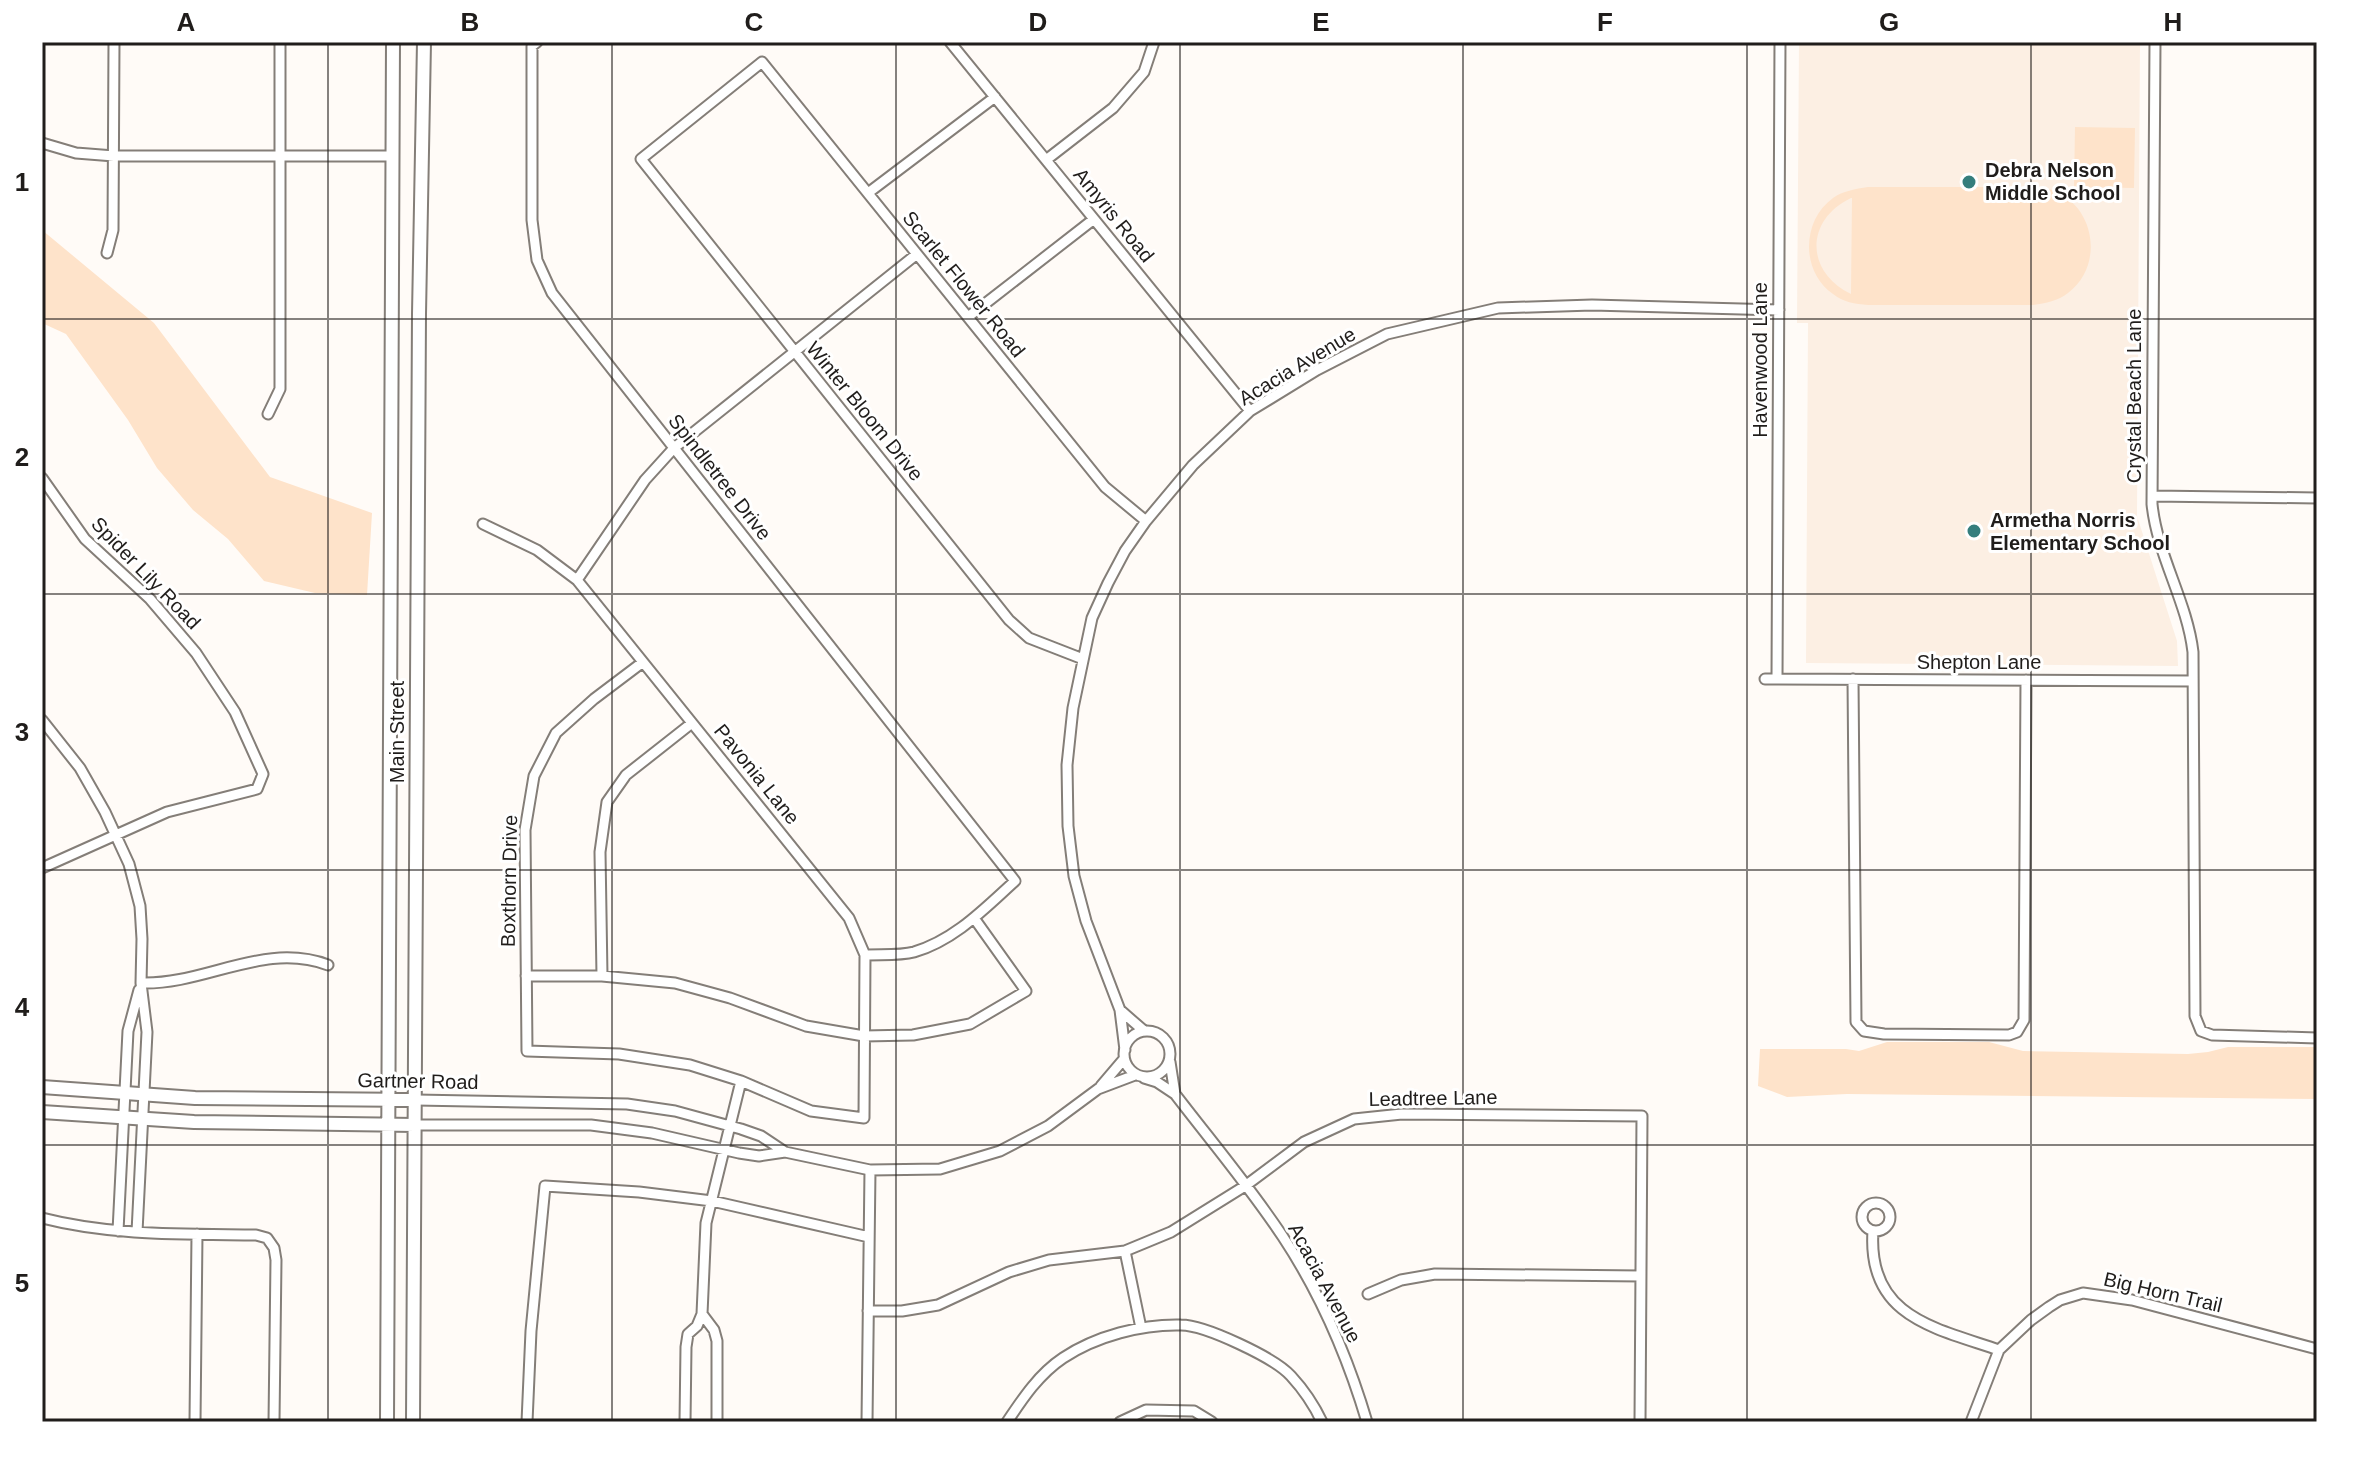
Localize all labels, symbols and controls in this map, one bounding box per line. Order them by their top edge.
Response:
text: A [177,7,196,37]
text: B [461,7,479,37]
text: C [745,7,764,37]
text: D [1029,7,1047,37]
text: E [1312,7,1330,37]
text: F [1597,7,1613,37]
text: G [1879,7,1899,37]
text: H [2164,7,2182,37]
place label: Debra Nelson Middle School [1985,159,2121,204]
street label: Amyris Road [1069,164,1159,266]
text: 1 [15,167,29,197]
marker: Debra Nelson Middle School [1960,173,1978,191]
street label: Scarlet Flower Road [898,207,1030,361]
street label: Havenwood Lane [1749,282,1771,438]
street label: Crystal Beach Lane [2123,309,2145,483]
street label: Acacia Avenue [1235,323,1359,409]
street label: Winter Bloom Drive [802,337,928,485]
street label: Spindletree Drive [664,410,776,544]
text: 2 [15,442,29,472]
place label: Armetha Norris Elementary School [1990,509,2170,554]
street label: Spider Lily Road [87,513,205,633]
marker: Armetha Norris Elementary School [1965,522,1983,540]
street label: Shepton Lane [1917,651,2041,673]
street label: Main Street [386,680,408,783]
text: 3 [15,717,29,747]
street label: Pavonia Lane [710,720,804,828]
street label: Boxthorn Drive [497,815,521,947]
text: 4 [15,992,30,1022]
street label: Gartner Road [357,1069,479,1093]
street label: Leadtree Lane [1368,1086,1498,1110]
street label: Acacia Avenue [1284,1220,1366,1346]
text: 5 [15,1268,29,1298]
street label: Big Horn Trail [2102,1268,2224,1316]

